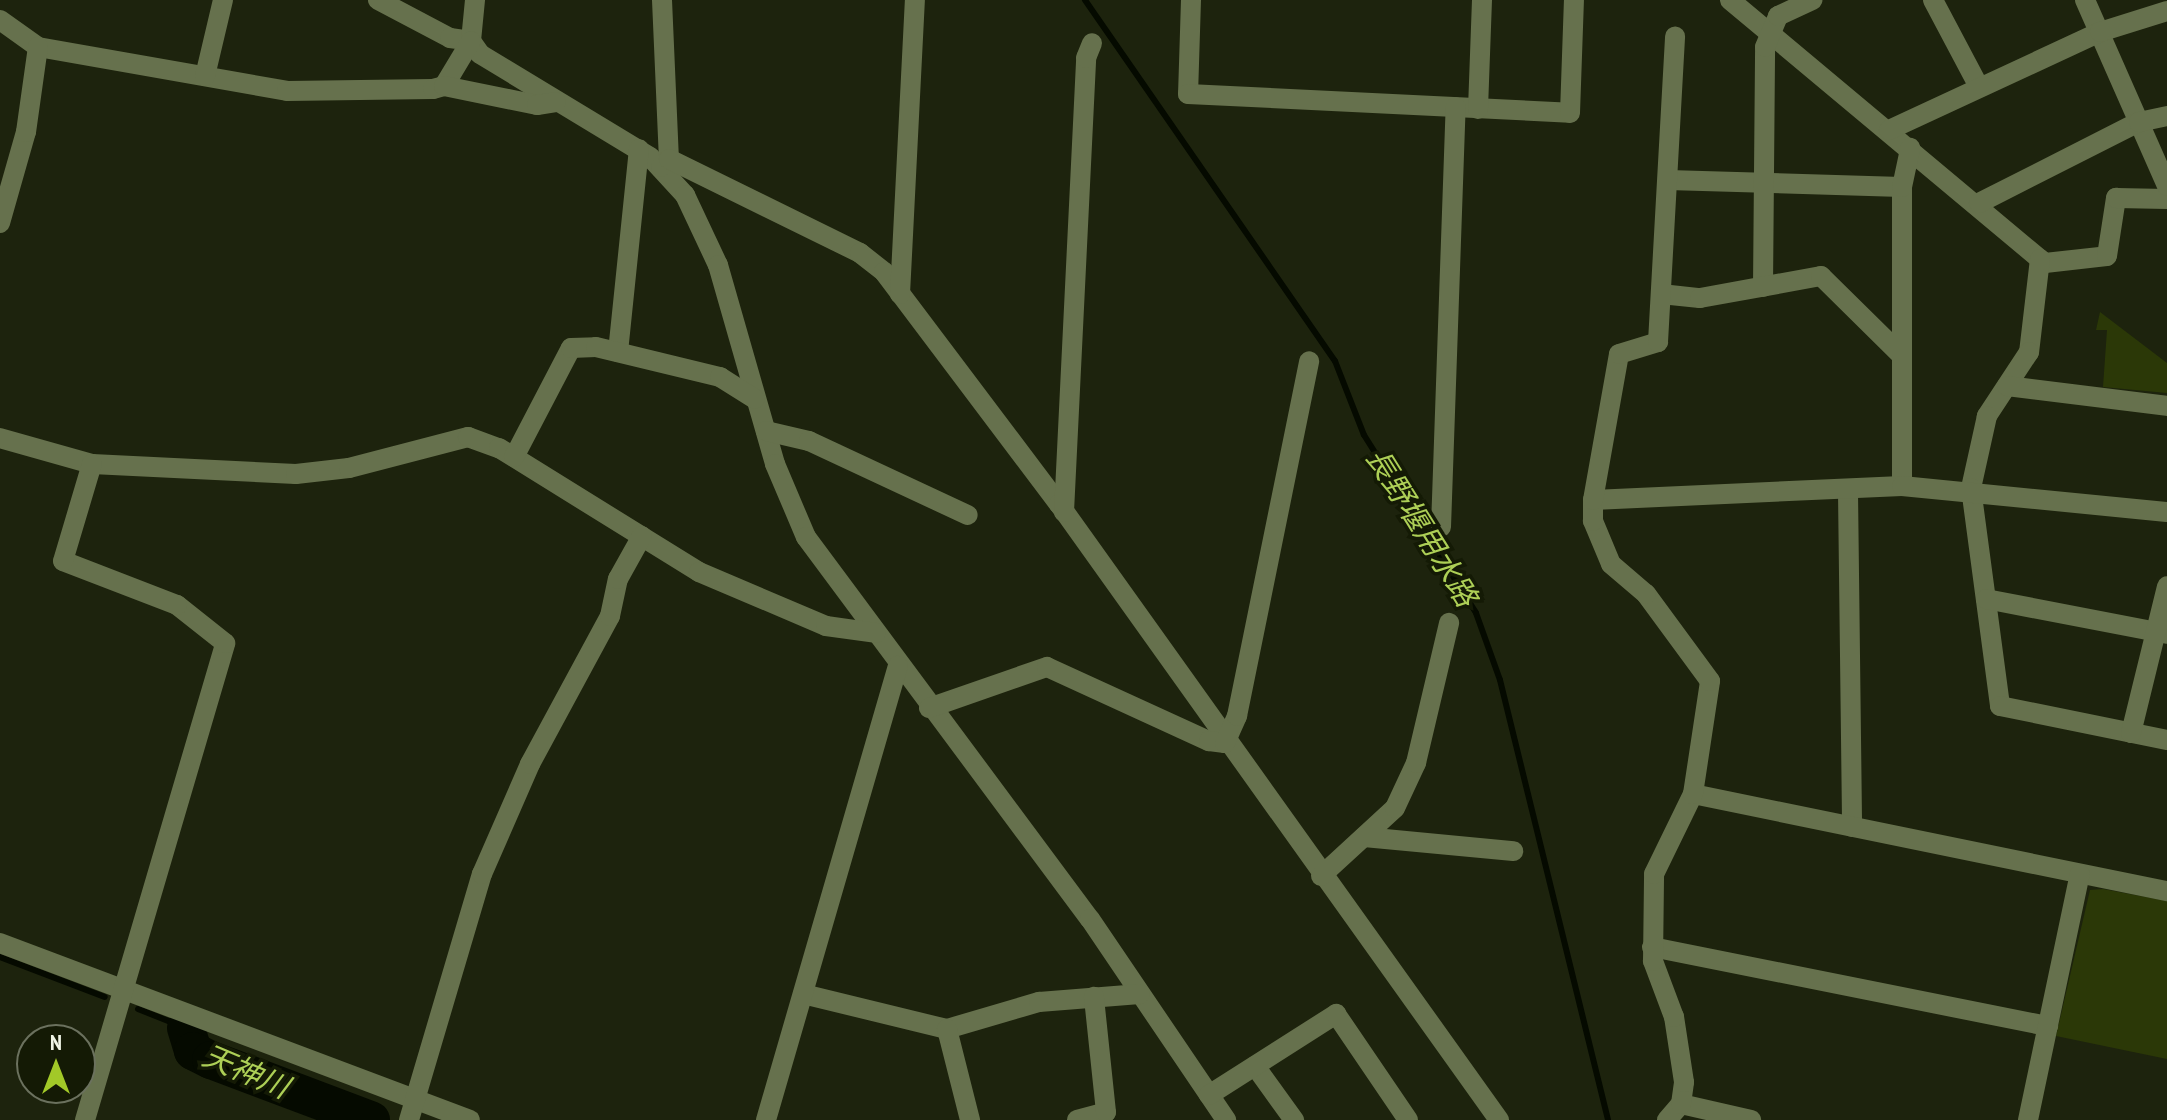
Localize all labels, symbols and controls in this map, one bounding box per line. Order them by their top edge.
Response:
water label: 長野堰用水路 [1359,441,1485,613]
north arrow [16,1024,96,1104]
text: N [50,1028,62,1056]
water label: 天神川 [198,1037,294,1105]

